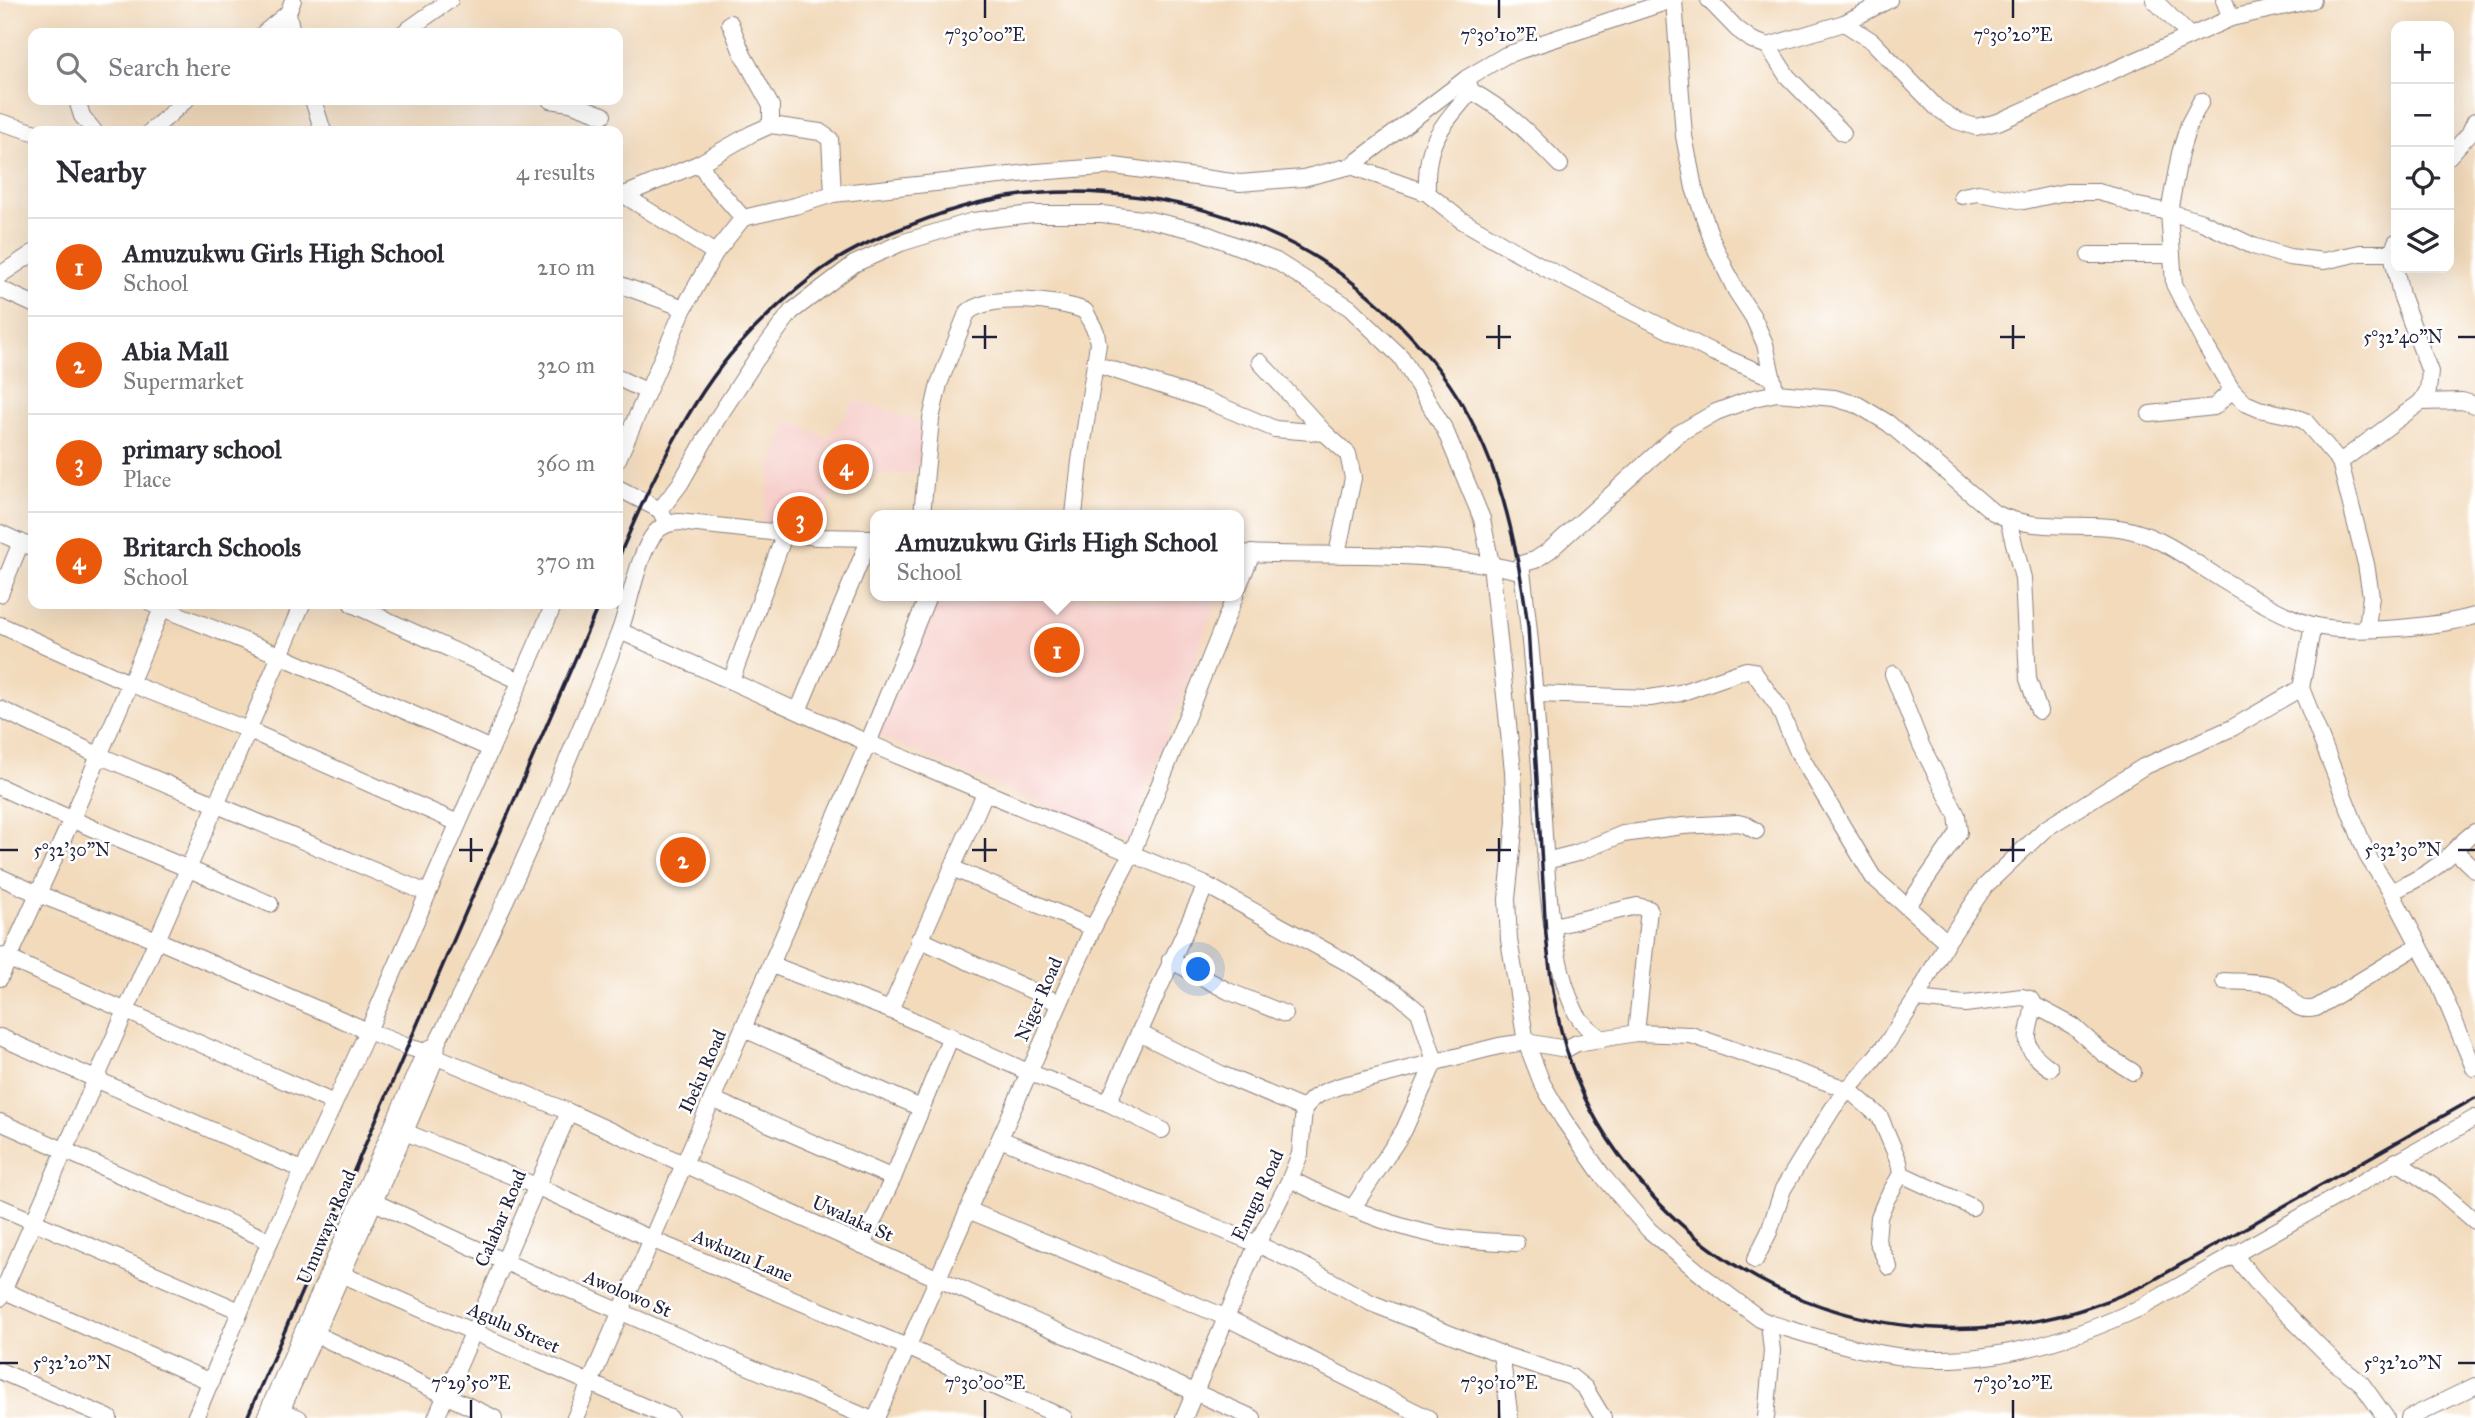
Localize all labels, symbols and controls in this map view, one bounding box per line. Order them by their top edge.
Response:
map controls [2391,21,2454,273]
button: + [2391,21,2454,84]
text: 7°30'00"E [945,24,1025,46]
text: 7°30'10"E [1460,24,1538,46]
text: 7°30'20"E [1974,24,2053,46]
search box [28,28,623,105]
icon: search [52,48,90,86]
text: Search here [108,51,231,83]
button: − [2391,84,2454,147]
button: locate [2391,147,2454,210]
text: Nearby [56,154,146,190]
text: 4 results [516,158,595,186]
button: layers [2391,210,2454,273]
text: Amuzukwu Girls High School [123,237,444,269]
text: 1 [74,253,84,281]
text: 210 m [537,253,595,281]
text: School [123,269,188,297]
text: 5°32'40"N [2363,326,2443,348]
text: Abia Mall [123,335,229,367]
text: 2 [73,351,85,379]
text: 320 m [537,351,595,379]
text: Supermarket [123,367,244,395]
text: primary school [123,433,282,465]
pin: 4 [823,441,869,493]
text: 3 [74,449,84,477]
text: 360 m [536,449,595,477]
text: Place [123,465,171,493]
pin: 3 [777,493,823,545]
popup [870,510,1244,601]
text: Amuzukwu Girls High School [897,526,1217,558]
text: Britarch Schools [123,531,301,563]
text: 4 [73,547,85,575]
text: 370 m [536,547,595,575]
text: School [897,558,962,586]
text: School [123,563,188,591]
pin: 1 [1034,624,1080,676]
pin: 2 [660,834,706,886]
text: 5°32'30"N [34,839,110,861]
text: 5°32'30"N [2365,839,2441,861]
your location [1181,952,1215,986]
street label: Niger Road [1010,953,1068,1045]
street label: Ibeku Road [674,1026,731,1116]
street label: Enugu Road [1226,1146,1290,1245]
street label: Umuwaya Road [292,1166,361,1288]
street label: Calabar Road [470,1166,531,1270]
street label: Uwalaka St [808,1190,897,1247]
street label: Awkuzu Lane [688,1224,796,1287]
street label: Awolowo St [580,1264,675,1322]
street label: Agulu Street [463,1297,564,1359]
text: 5°32'20"N [33,1352,111,1374]
text: 5°32'20"N [2364,1352,2442,1374]
text: 7°29'50"E [431,1372,511,1394]
text: 7°30'00"E [945,1372,1025,1394]
text: 7°30'10"E [1460,1372,1538,1394]
text: 7°30'20"E [1974,1372,2053,1394]

